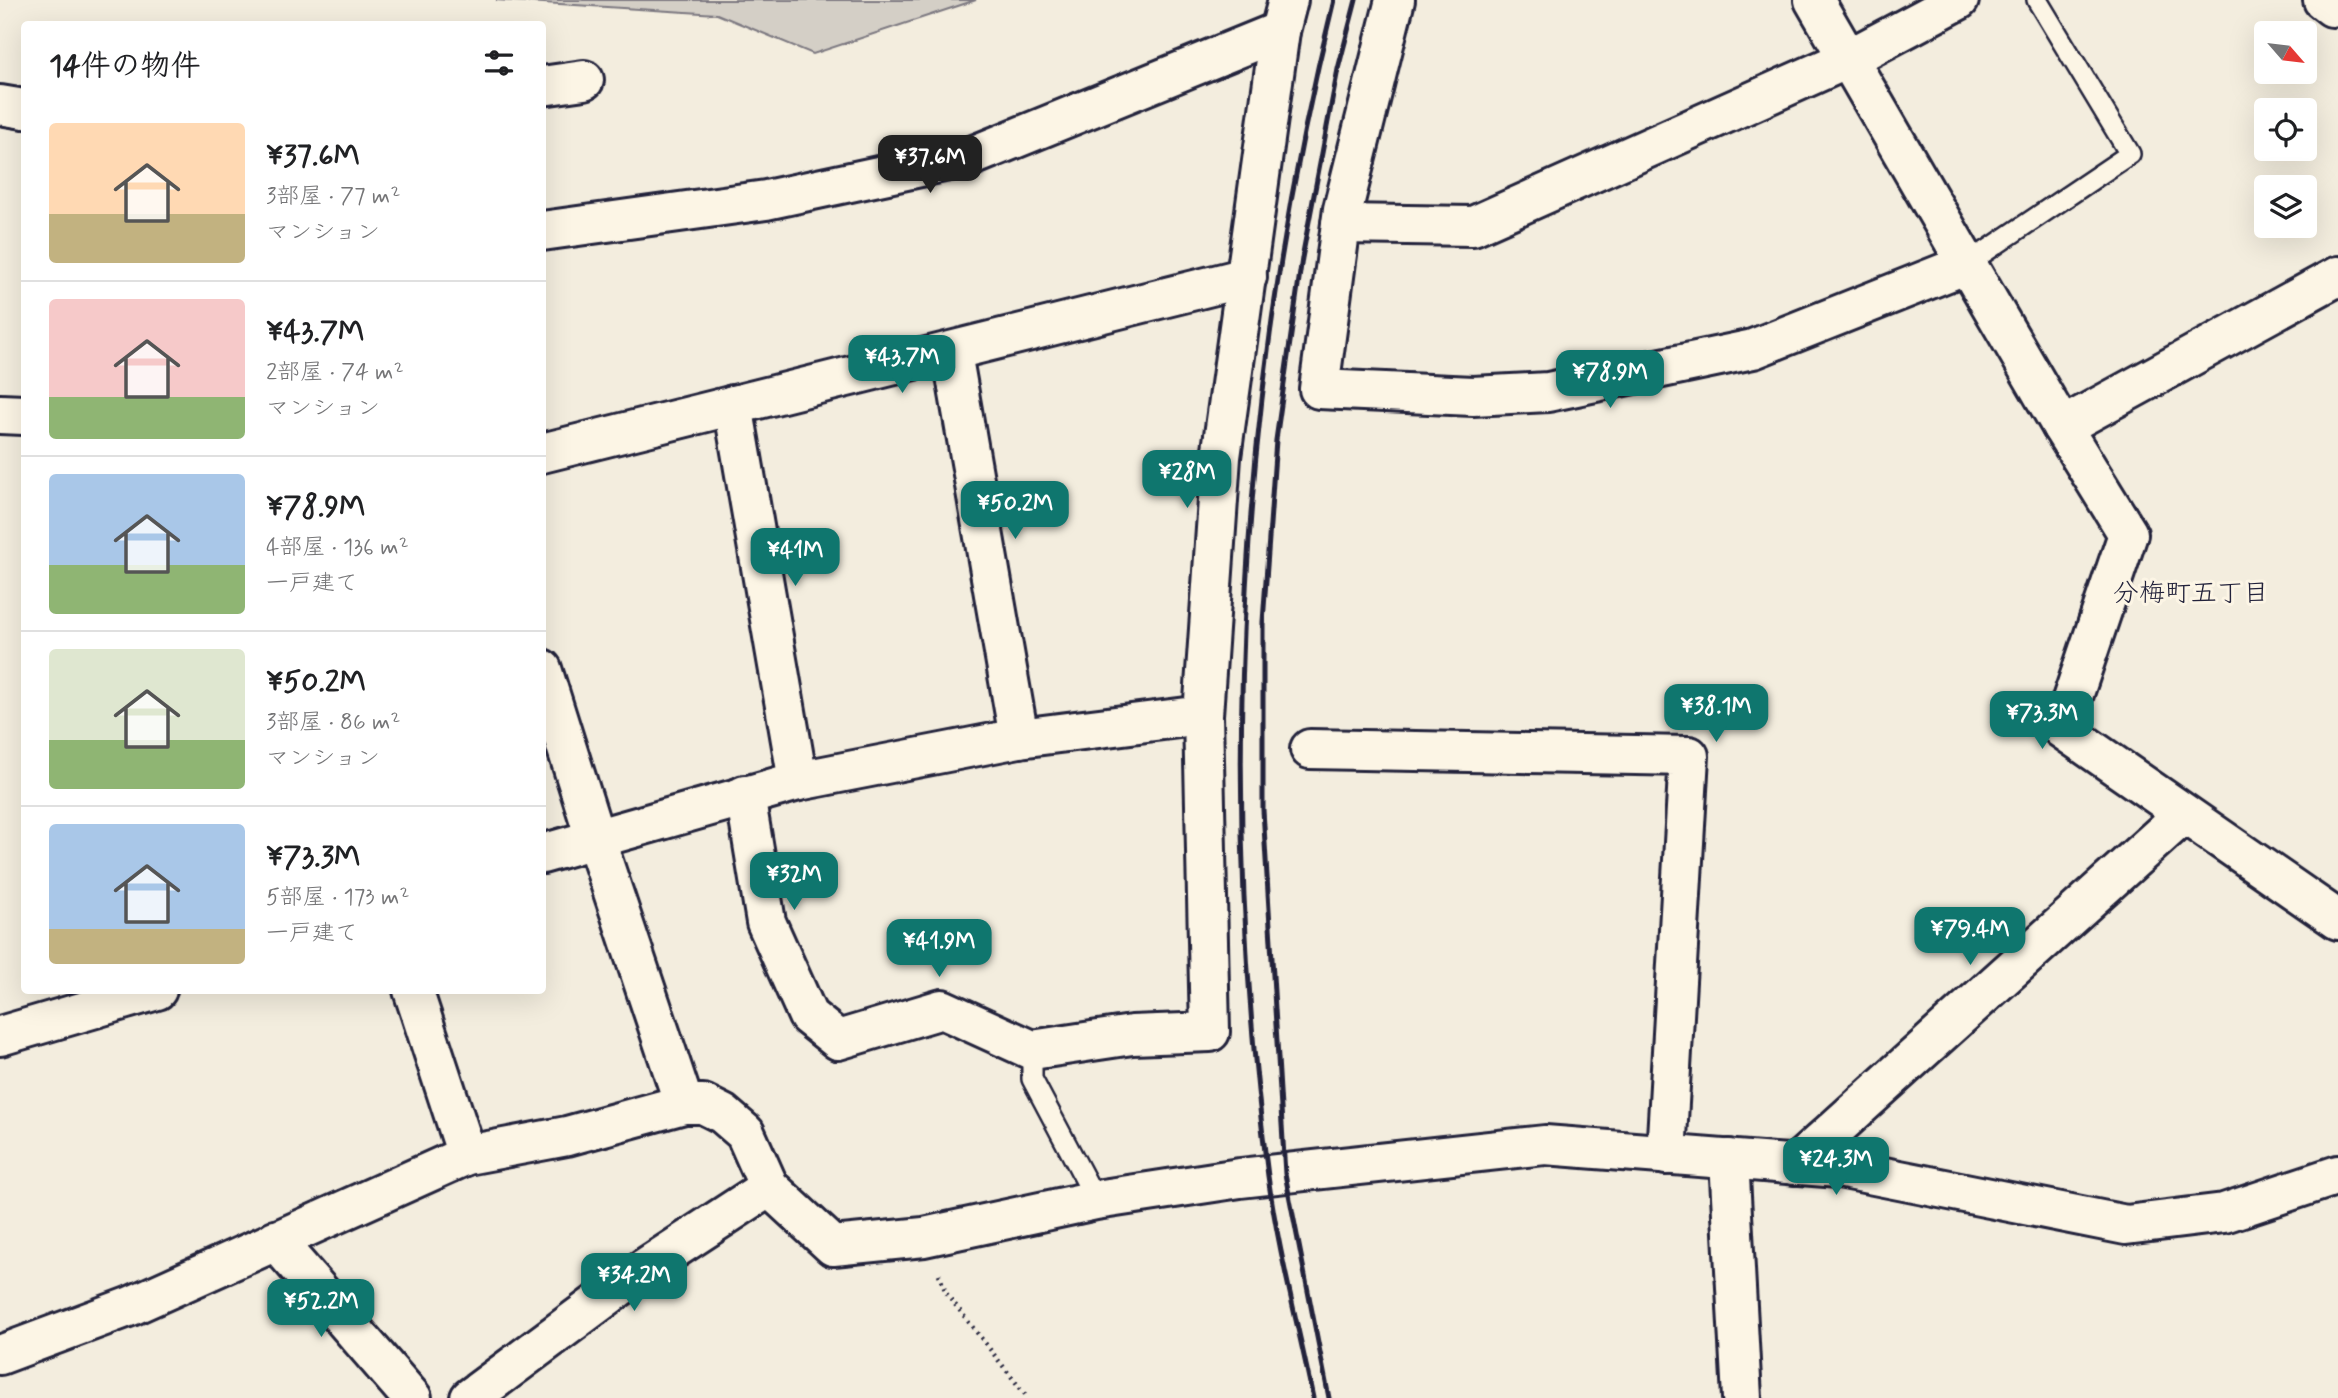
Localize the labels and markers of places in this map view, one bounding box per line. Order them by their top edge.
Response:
pin: ¥37.6M [873,136,987,195]
pin: ¥43.7M [845,336,959,395]
pin: ¥78.9M [1553,350,1667,410]
pin: ¥28M [1146,450,1228,510]
pin: ¥50.2M [958,482,1072,541]
pin: ¥41M [754,528,836,588]
pin: ¥38.1M [1659,684,1773,744]
pin: ¥73.3M [1985,692,2099,751]
pin: ¥32M [753,852,835,912]
pin: ¥79.4M [1913,908,2027,967]
pin: ¥41.9M [882,920,996,979]
pin: ¥24.3M [1779,1138,1893,1197]
pin: ¥34.2M [577,1254,691,1313]
pin: ¥52.2M [264,1280,378,1339]

